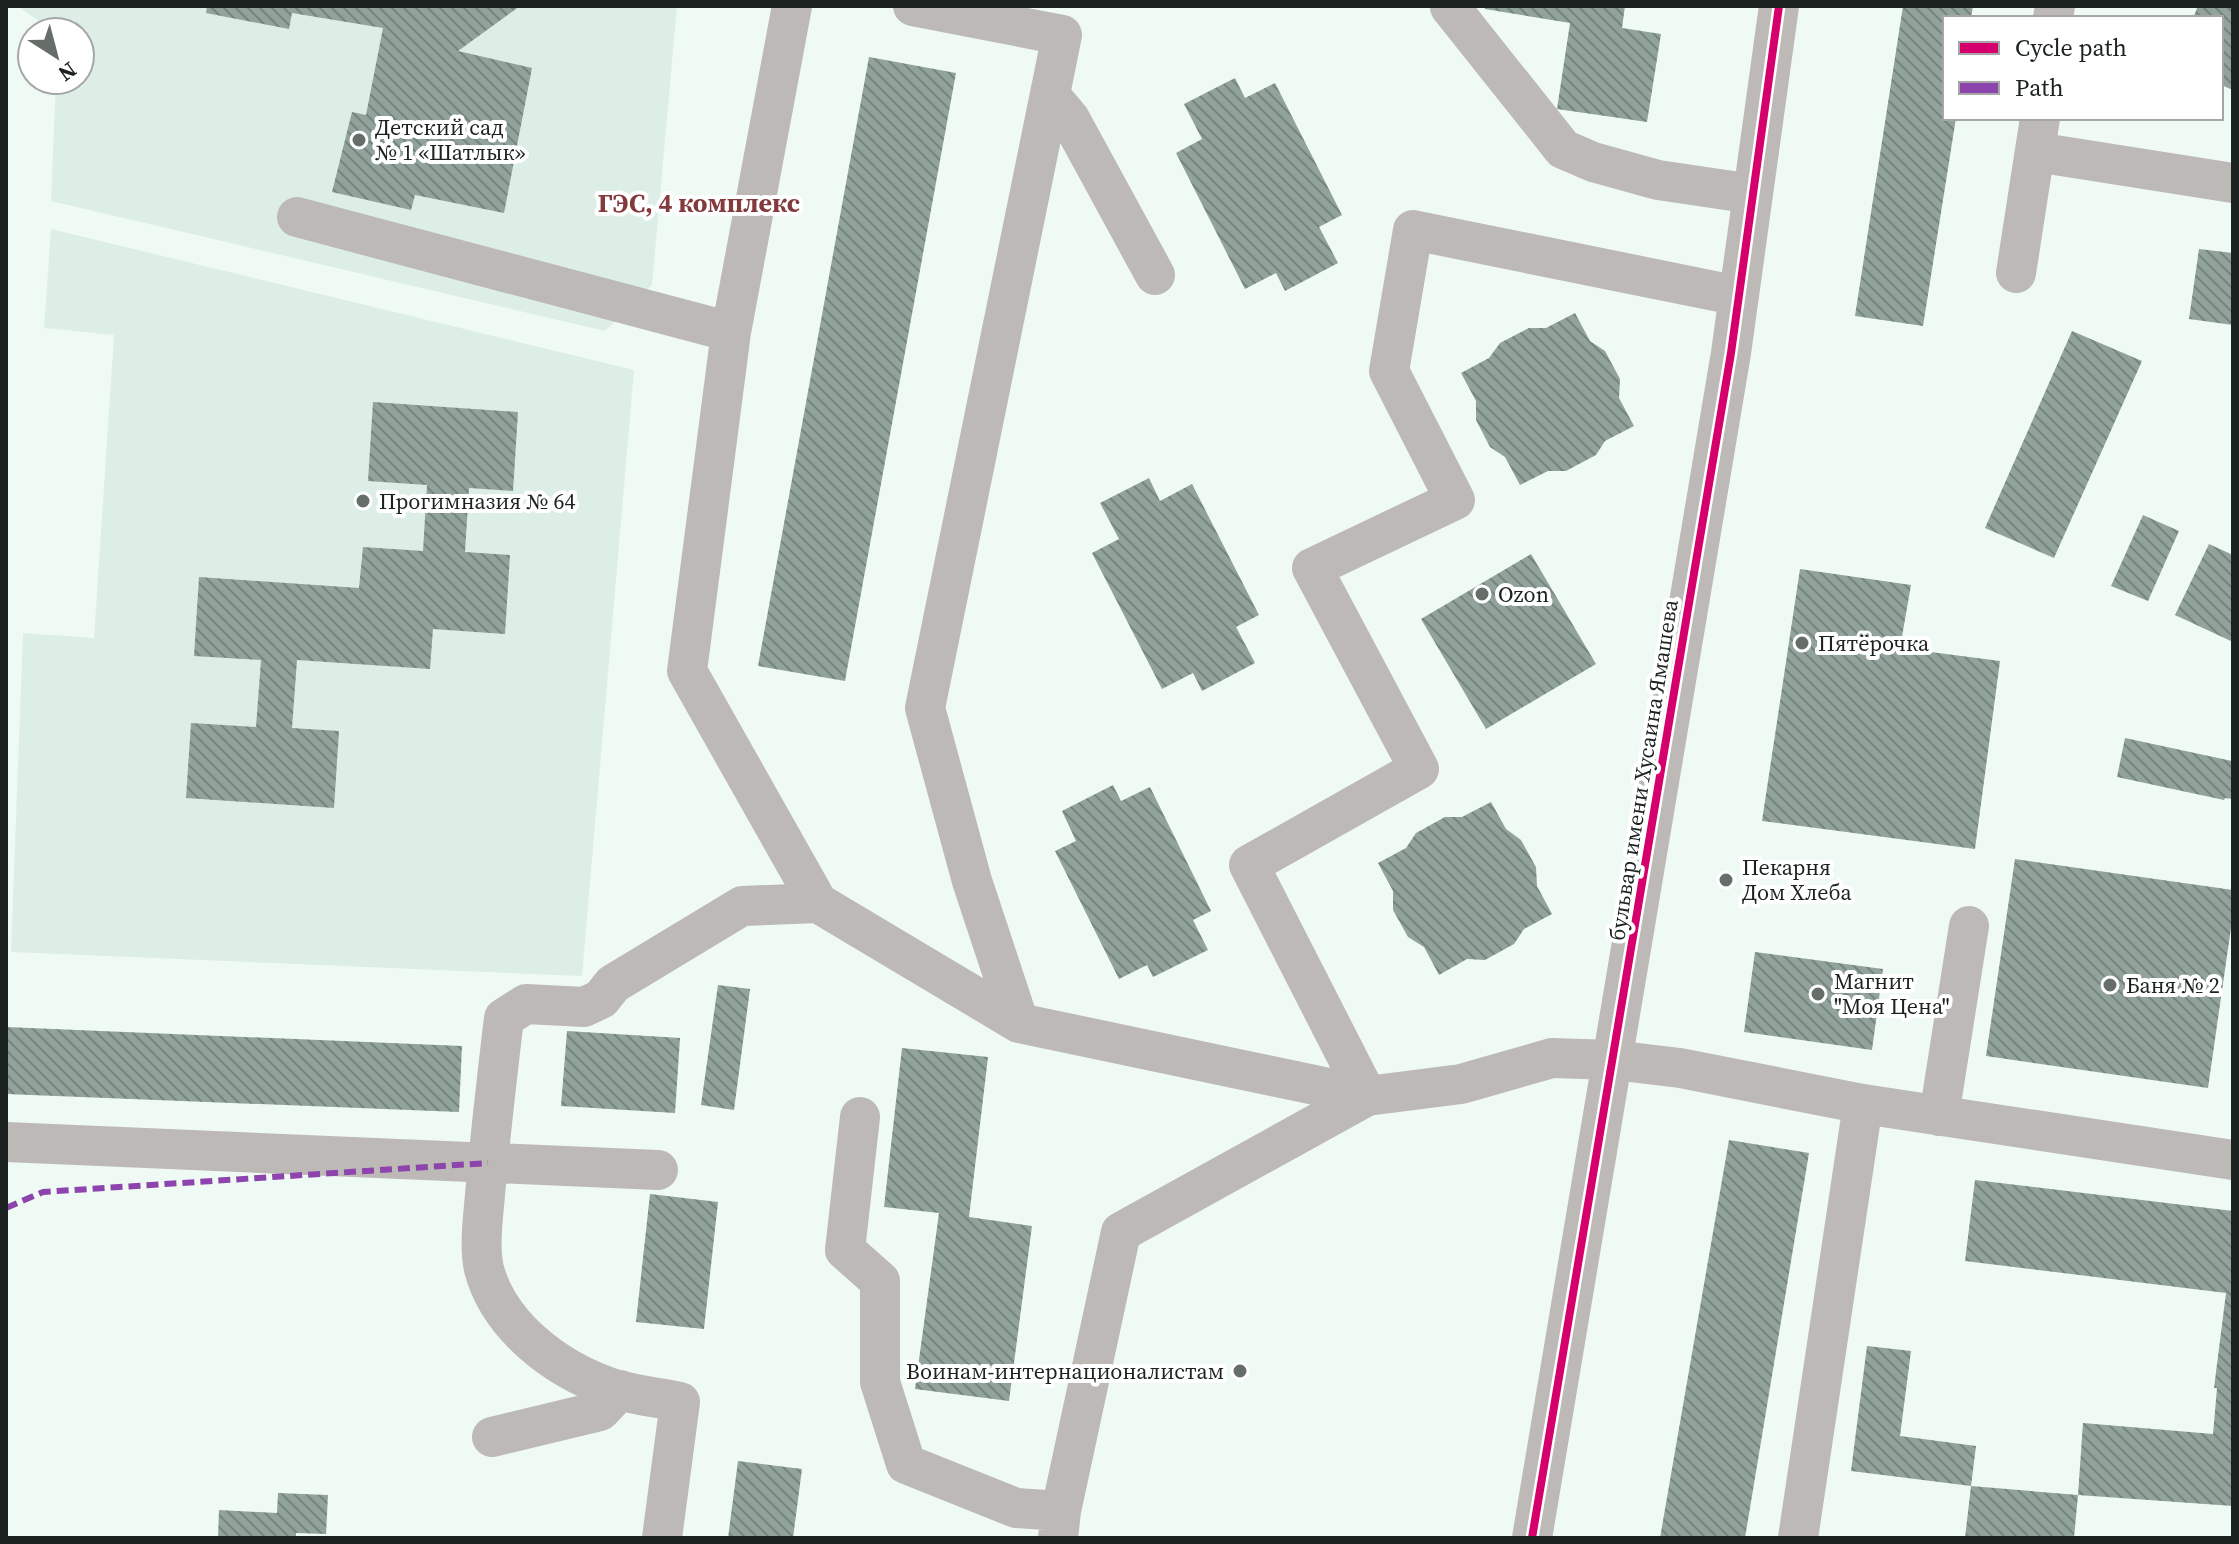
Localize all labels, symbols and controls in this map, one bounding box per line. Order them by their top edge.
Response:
north arrow [16,16,96,96]
legend [1943,16,2223,120]
text: Cycle path [2015,31,2127,64]
text: N [52,55,83,89]
text: Path [2015,71,2064,104]
place label: Детский сад № 1 «Шатлык» [375,112,526,167]
marker: Детский сад № 1 «Шатлык» [350,131,368,149]
district label: ГЭС, 4 комплекс [598,185,800,221]
place label: Прогимназия № 64 [379,486,576,516]
marker: Прогимназия № 64 [354,492,372,510]
place label: Ozon [1498,579,1549,609]
marker: Ozon [1473,585,1491,603]
street label: бульвар имени Хусаина Ямашева [1601,597,1685,943]
place label: Пятёрочка [1818,628,1930,658]
marker: Пятёрочка [1793,634,1811,652]
place label: Пекарня Дом Хлеба [1742,852,1852,907]
marker: Пекарня Дом Хлеба [1717,871,1735,889]
place label: Магнит "Моя Цена" [1834,966,1950,1021]
place label: Баня № 2 [2126,970,2220,1000]
marker: Баня № 2 [2101,976,2119,994]
marker: Магнит "Моя Цена" [1809,985,1827,1003]
place label: Воинам-интернационалистам [906,1356,1224,1386]
marker: Воинам-интернационалистам [1231,1362,1249,1380]

